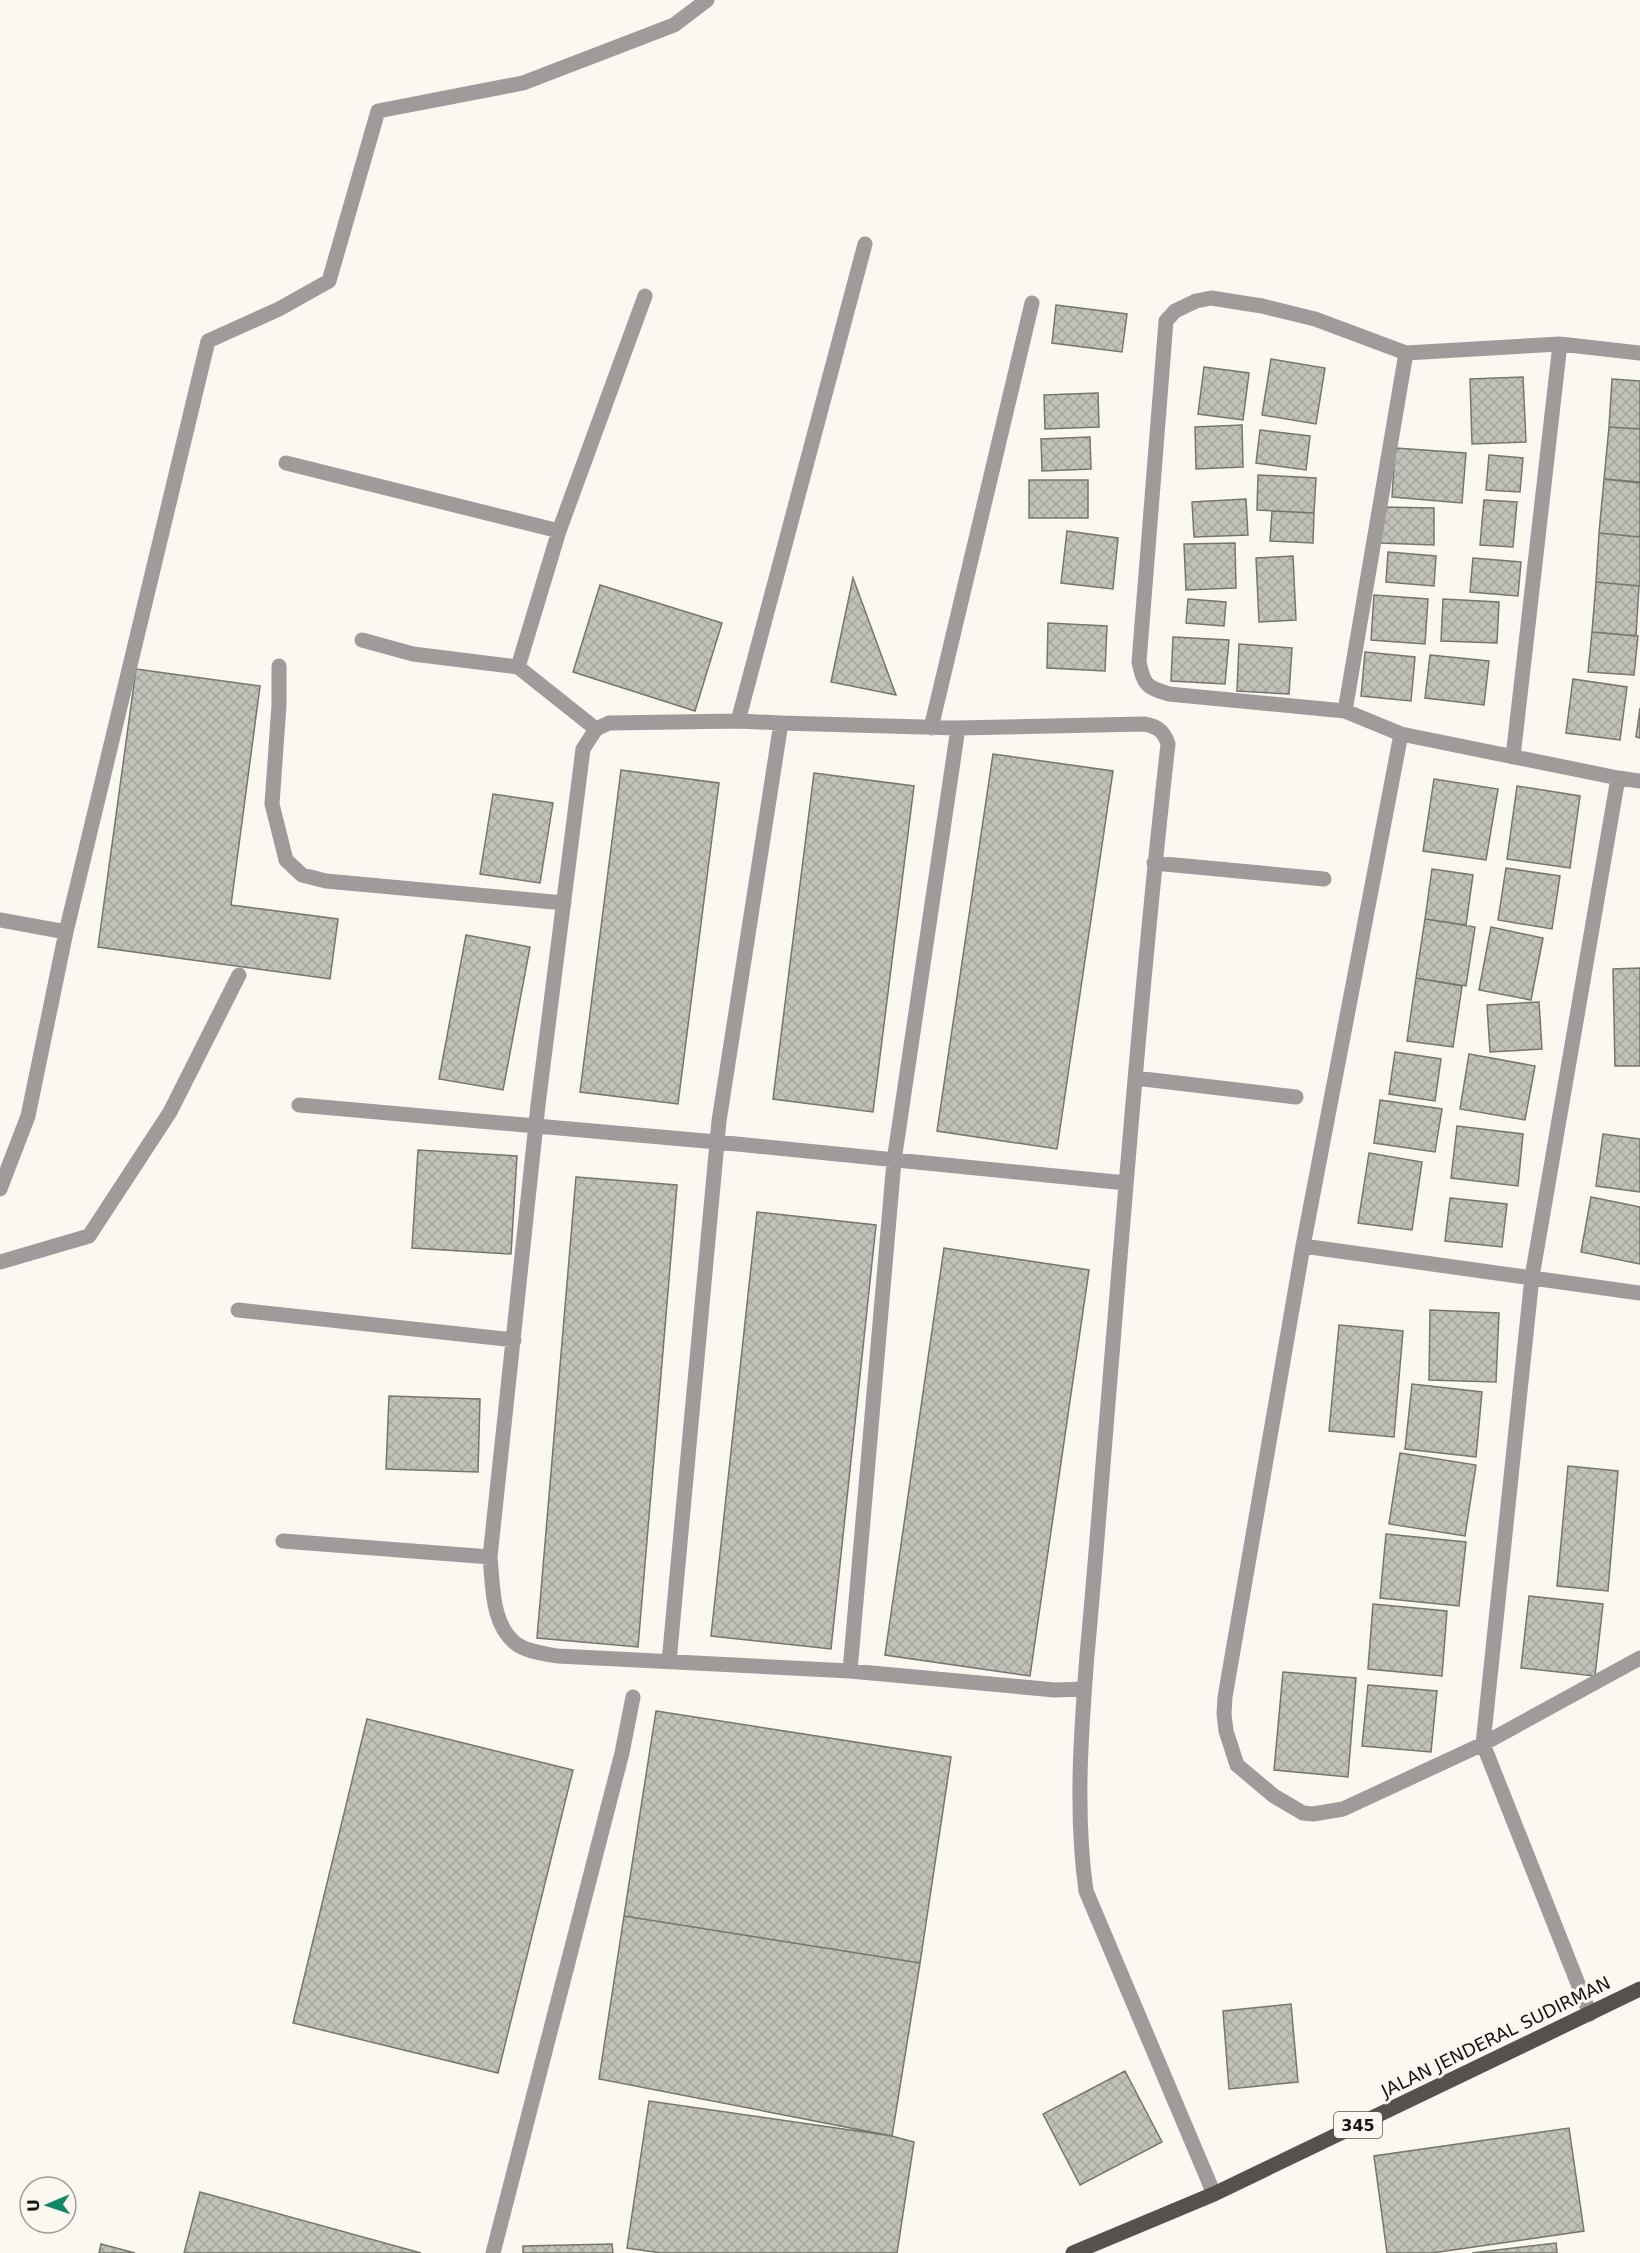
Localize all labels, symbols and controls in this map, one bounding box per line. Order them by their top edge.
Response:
street label: JALAN JENDERAL SUDIRMAN [1377,1972,1614,2102]
road number: 345 [1334,2112,1382,2138]
north arrow [18,2175,78,2235]
text: U [24,2199,43,2212]

